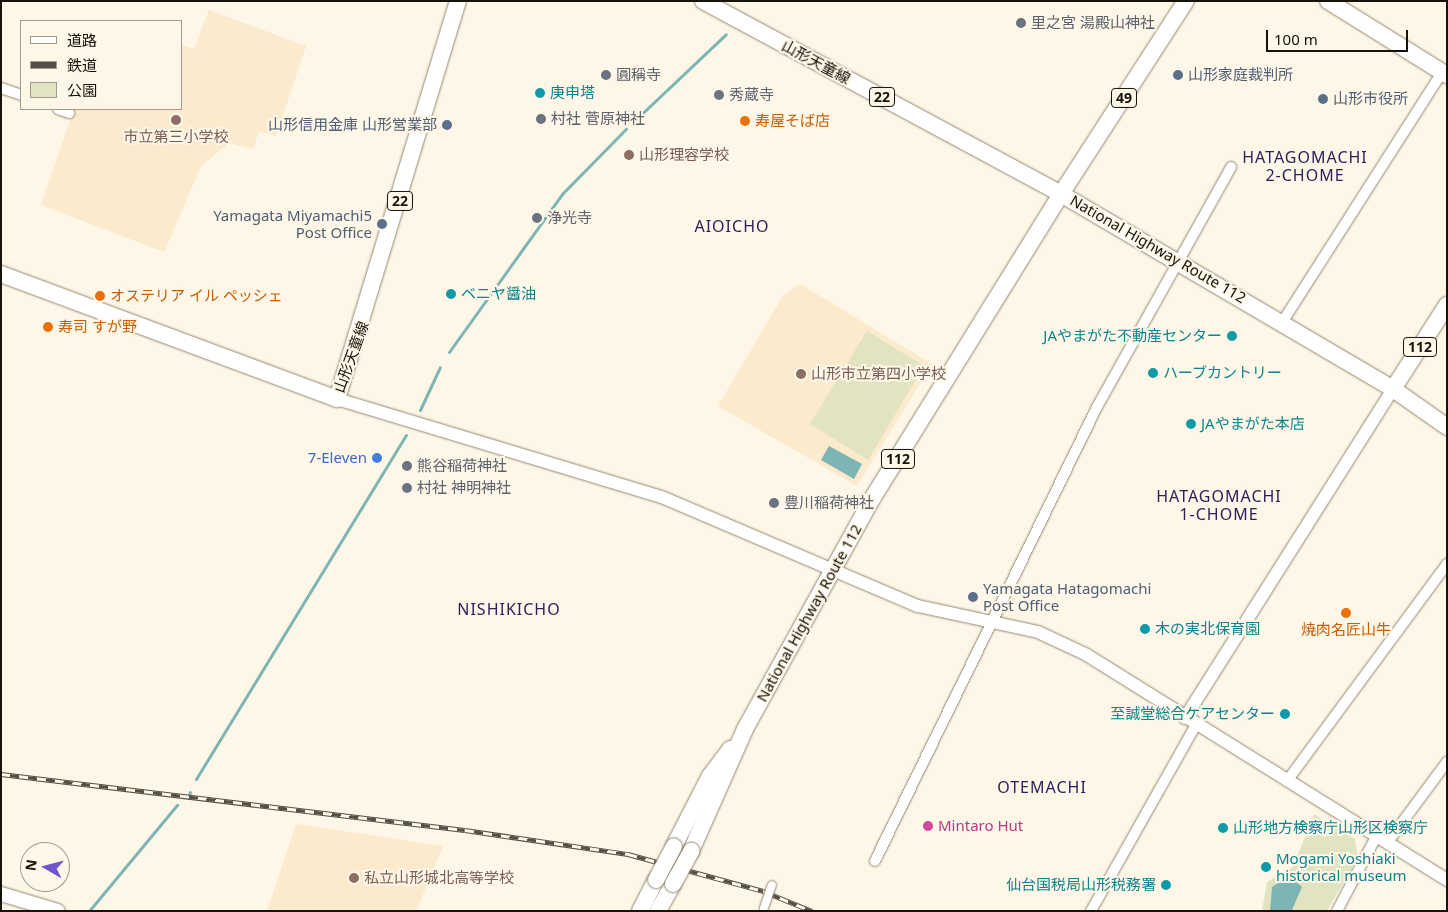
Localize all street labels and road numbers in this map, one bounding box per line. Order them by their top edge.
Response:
street label: 山形天童線 [779,36,853,88]
road number: 22 [868,85,896,108]
road number: 49 [1110,86,1138,110]
road number: 22 [386,190,414,212]
street label: National Highway Route 112 [1067,191,1249,307]
street label: 山形天童線 [330,319,372,395]
road number: 112 [1402,336,1438,358]
road number: 112 [880,448,916,470]
street label: National Highway Route 112 [753,521,865,705]

